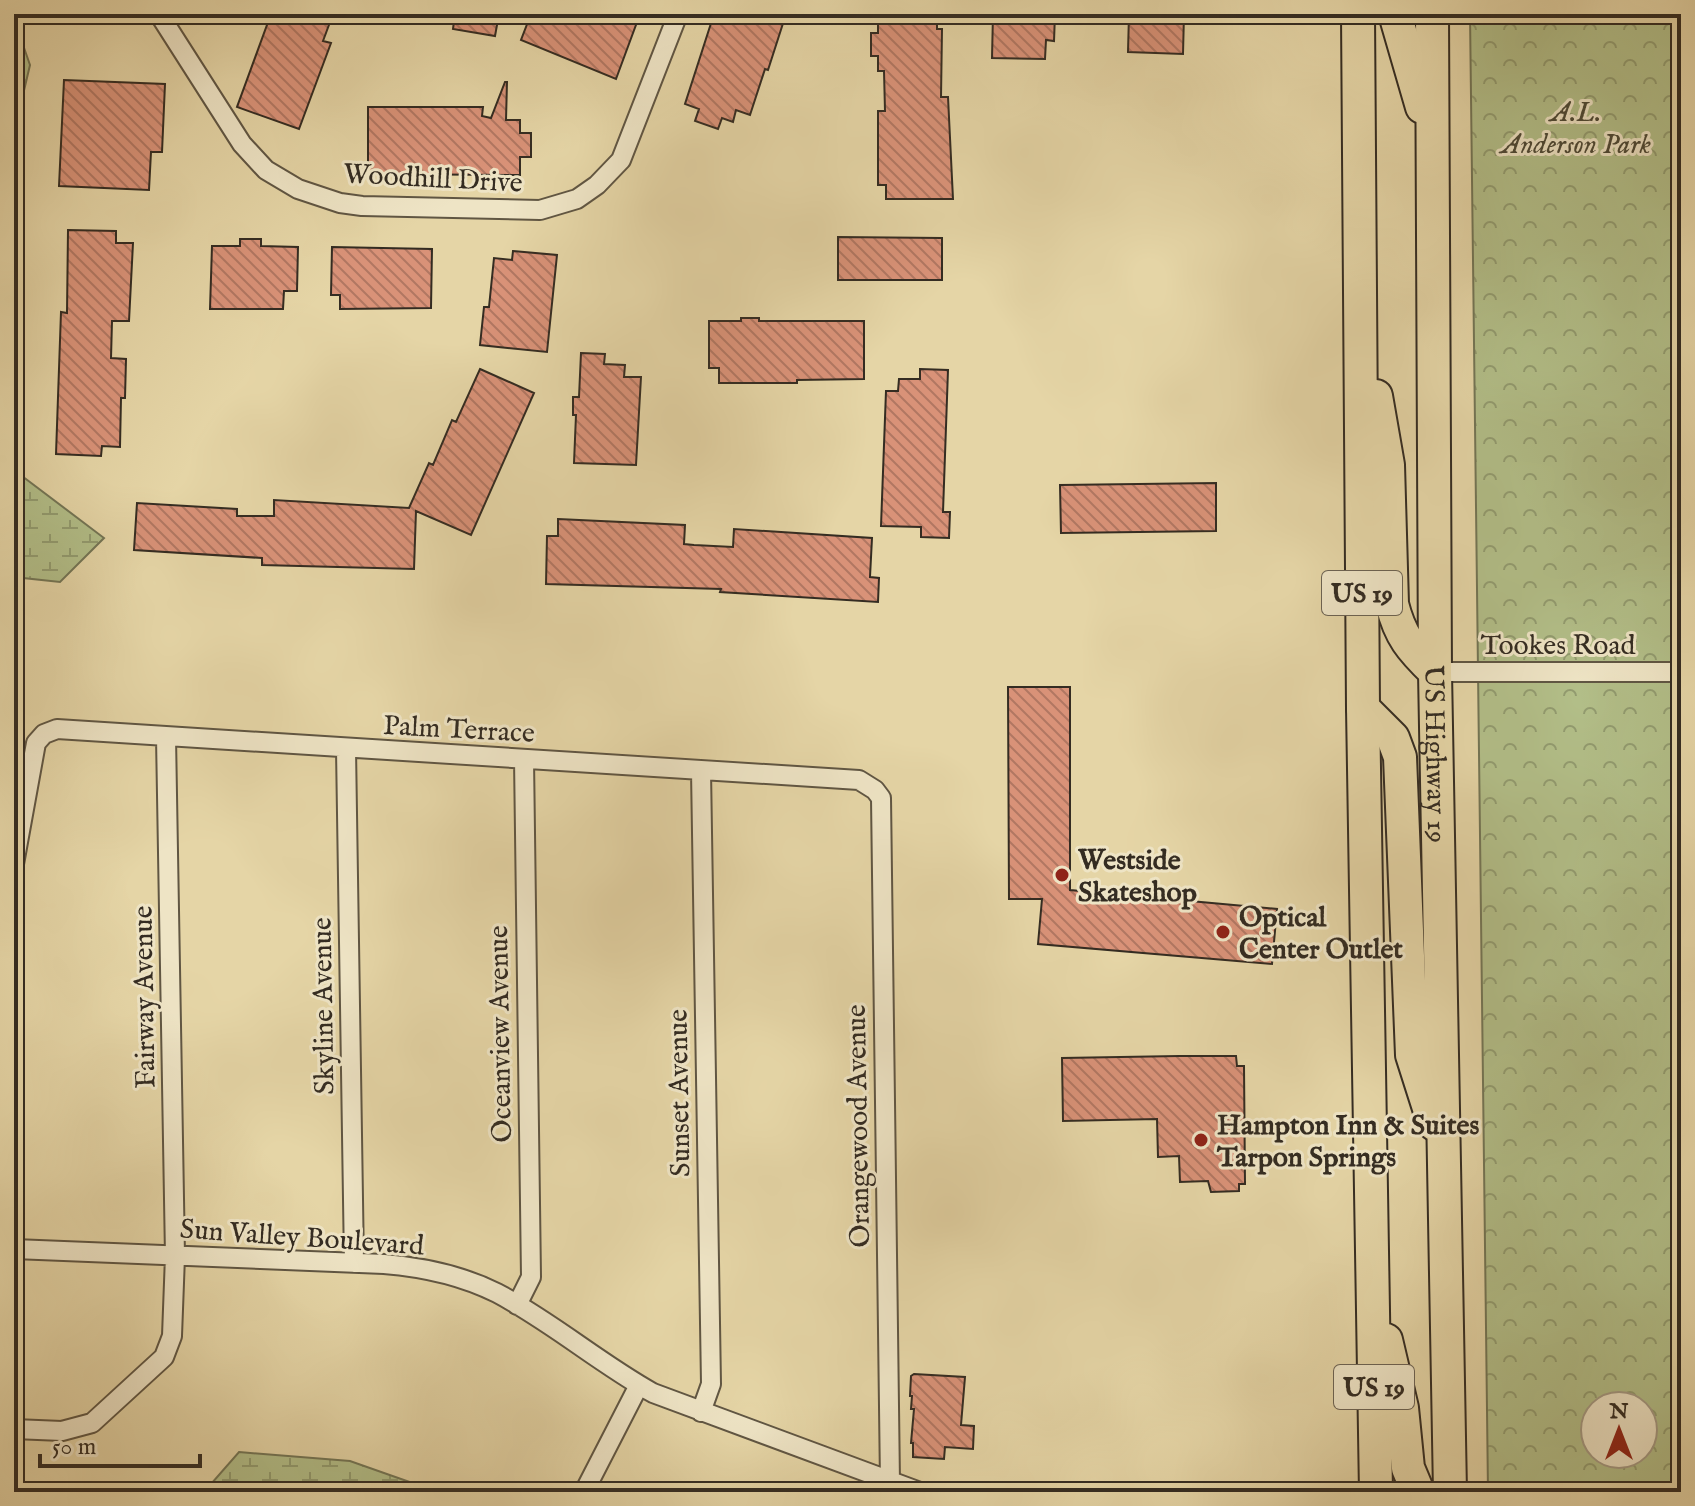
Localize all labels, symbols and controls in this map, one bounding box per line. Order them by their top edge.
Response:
park label: A.L. Anderson Park [1498,96,1651,163]
street label: Woodhill Drive [342,157,524,202]
road number: US 19 [1322,571,1402,615]
street label: Tookes Road [1481,629,1635,664]
street label: US Highway 19 [1415,665,1453,843]
street label: Palm Terrace [382,709,536,752]
place label: Westside Skateshop [1077,844,1197,911]
marker: Westside Skateshop [1053,866,1071,884]
place label: Optical Center Outlet [1239,901,1403,968]
street label: Fairway Avenue [126,905,165,1089]
street label: Skyline Avenue [305,917,344,1095]
marker: Optical Center Outlet [1214,923,1232,941]
street label: Oceanview Avenue [482,925,521,1143]
street label: Orangewood Avenue [840,1004,879,1248]
street label: Sunset Avenue [662,1009,699,1177]
place label: Hampton Inn & Suites Tarpon Springs [1216,1109,1479,1176]
marker: Hampton Inn & Suites Tarpon Springs [1192,1131,1210,1149]
street label: Sun Valley Boulevard [179,1213,425,1264]
road number: US 19 [1334,1365,1414,1409]
north arrow [1579,1390,1659,1470]
text: N [1608,1398,1629,1426]
scale bar [40,1418,200,1468]
text: 50 m [52,1432,96,1463]

